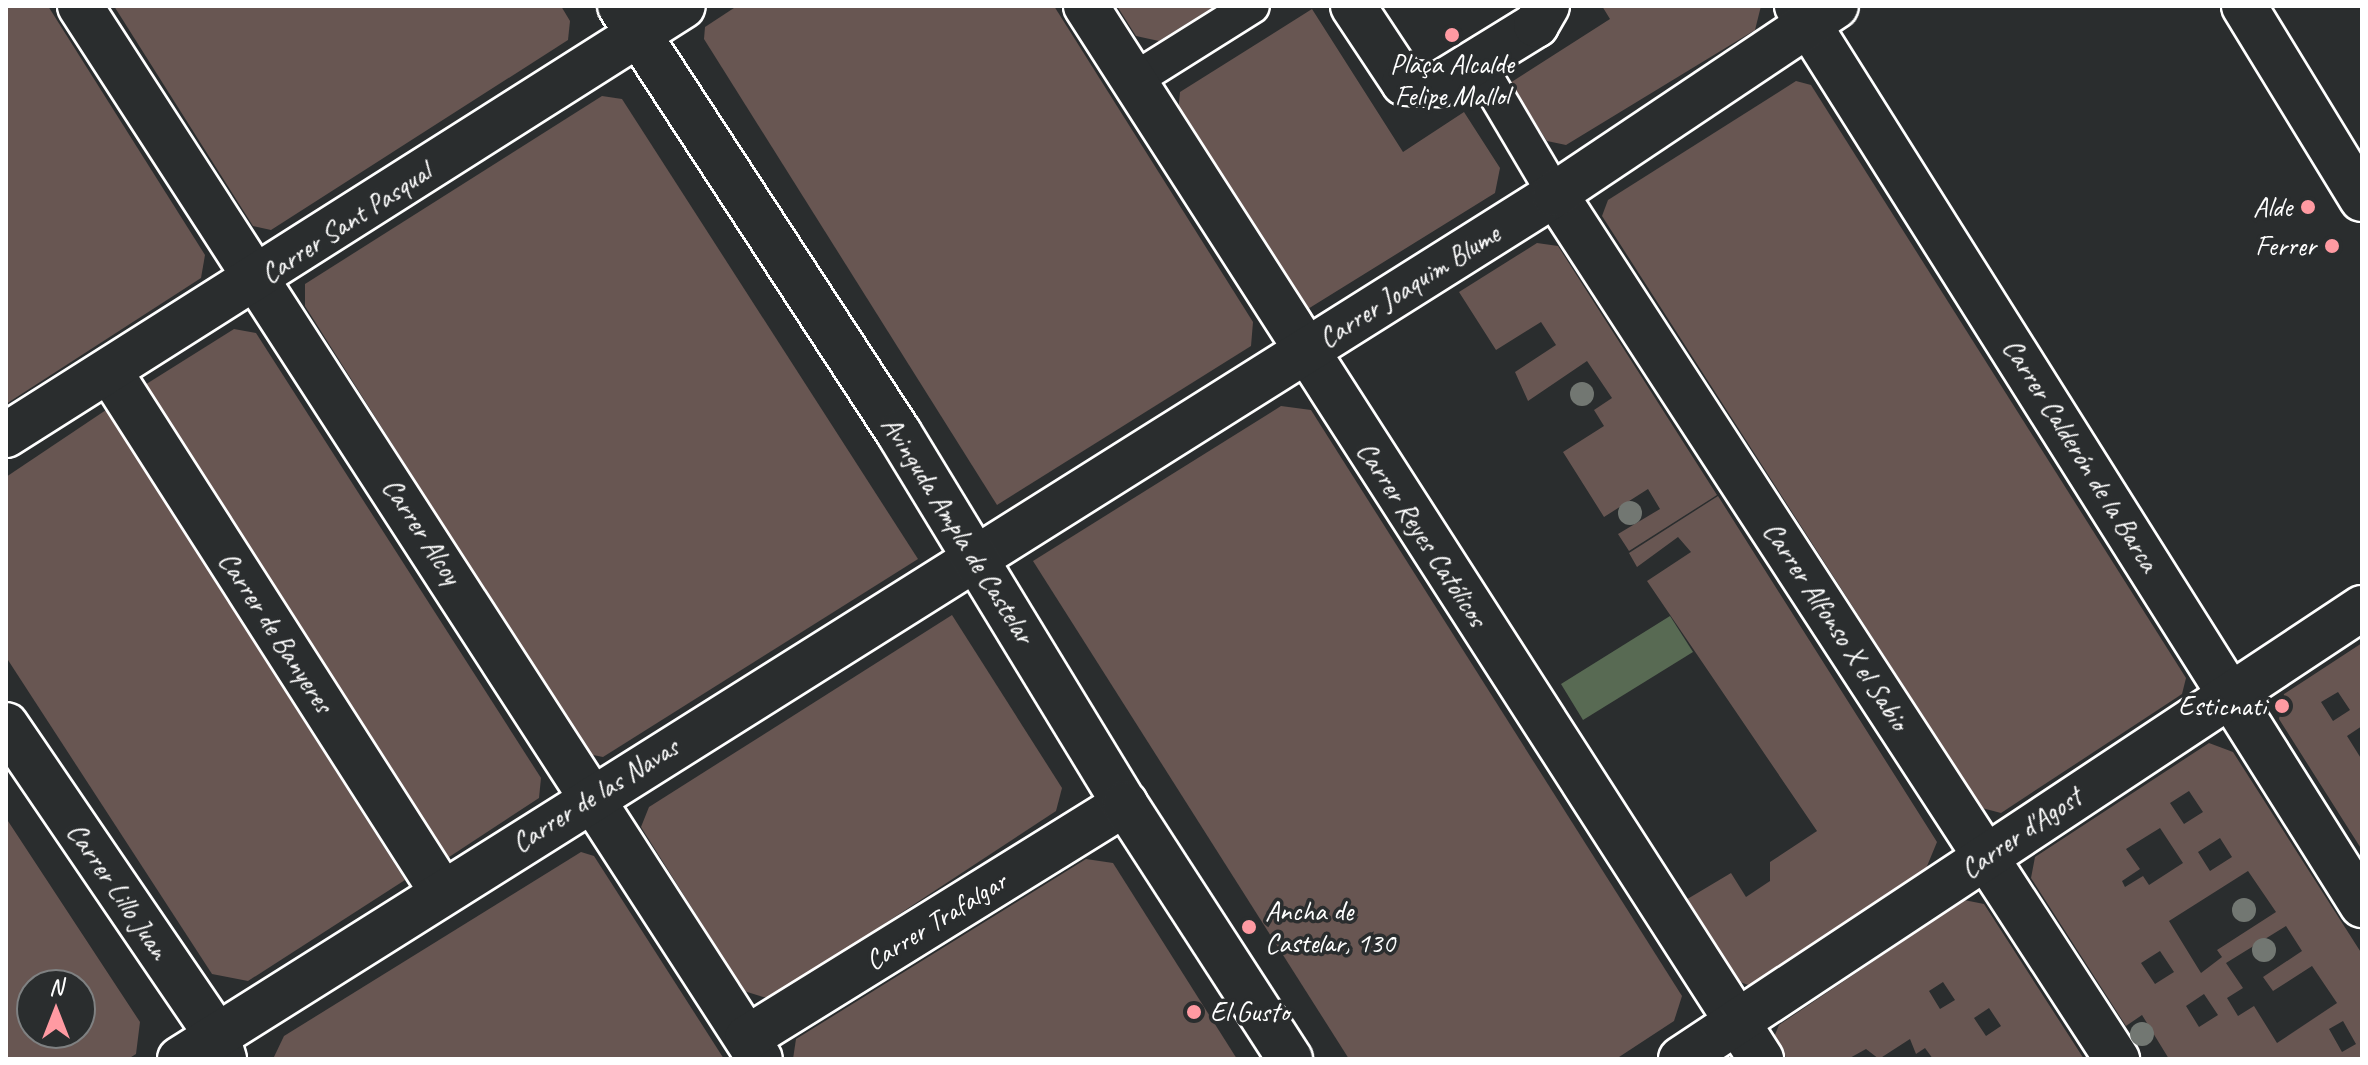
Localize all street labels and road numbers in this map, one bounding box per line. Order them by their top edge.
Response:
street label: Carrer Sant Pasqual [254,155,438,291]
street label: Carrer Joaquim Blume [1312,217,1506,355]
street label: Carrer Calderón de la Barca [1995,332,2167,578]
street label: Avinguda Ampla de Castelar [874,410,1042,650]
street label: Carrer Reyes Católicos [1350,435,1494,633]
street label: Carrer Alcoy [375,472,469,590]
street label: Carrer Alfonso X el Sabio [1756,515,1916,737]
street label: Carrer de Banyeres [211,545,341,719]
street label: Carrer de las Navas [505,730,685,860]
street label: Carrer d'Agost [1954,780,2088,886]
street label: Carrer Lillo Juan [60,816,176,966]
street label: Carrer Trafalgar [859,864,1013,978]

